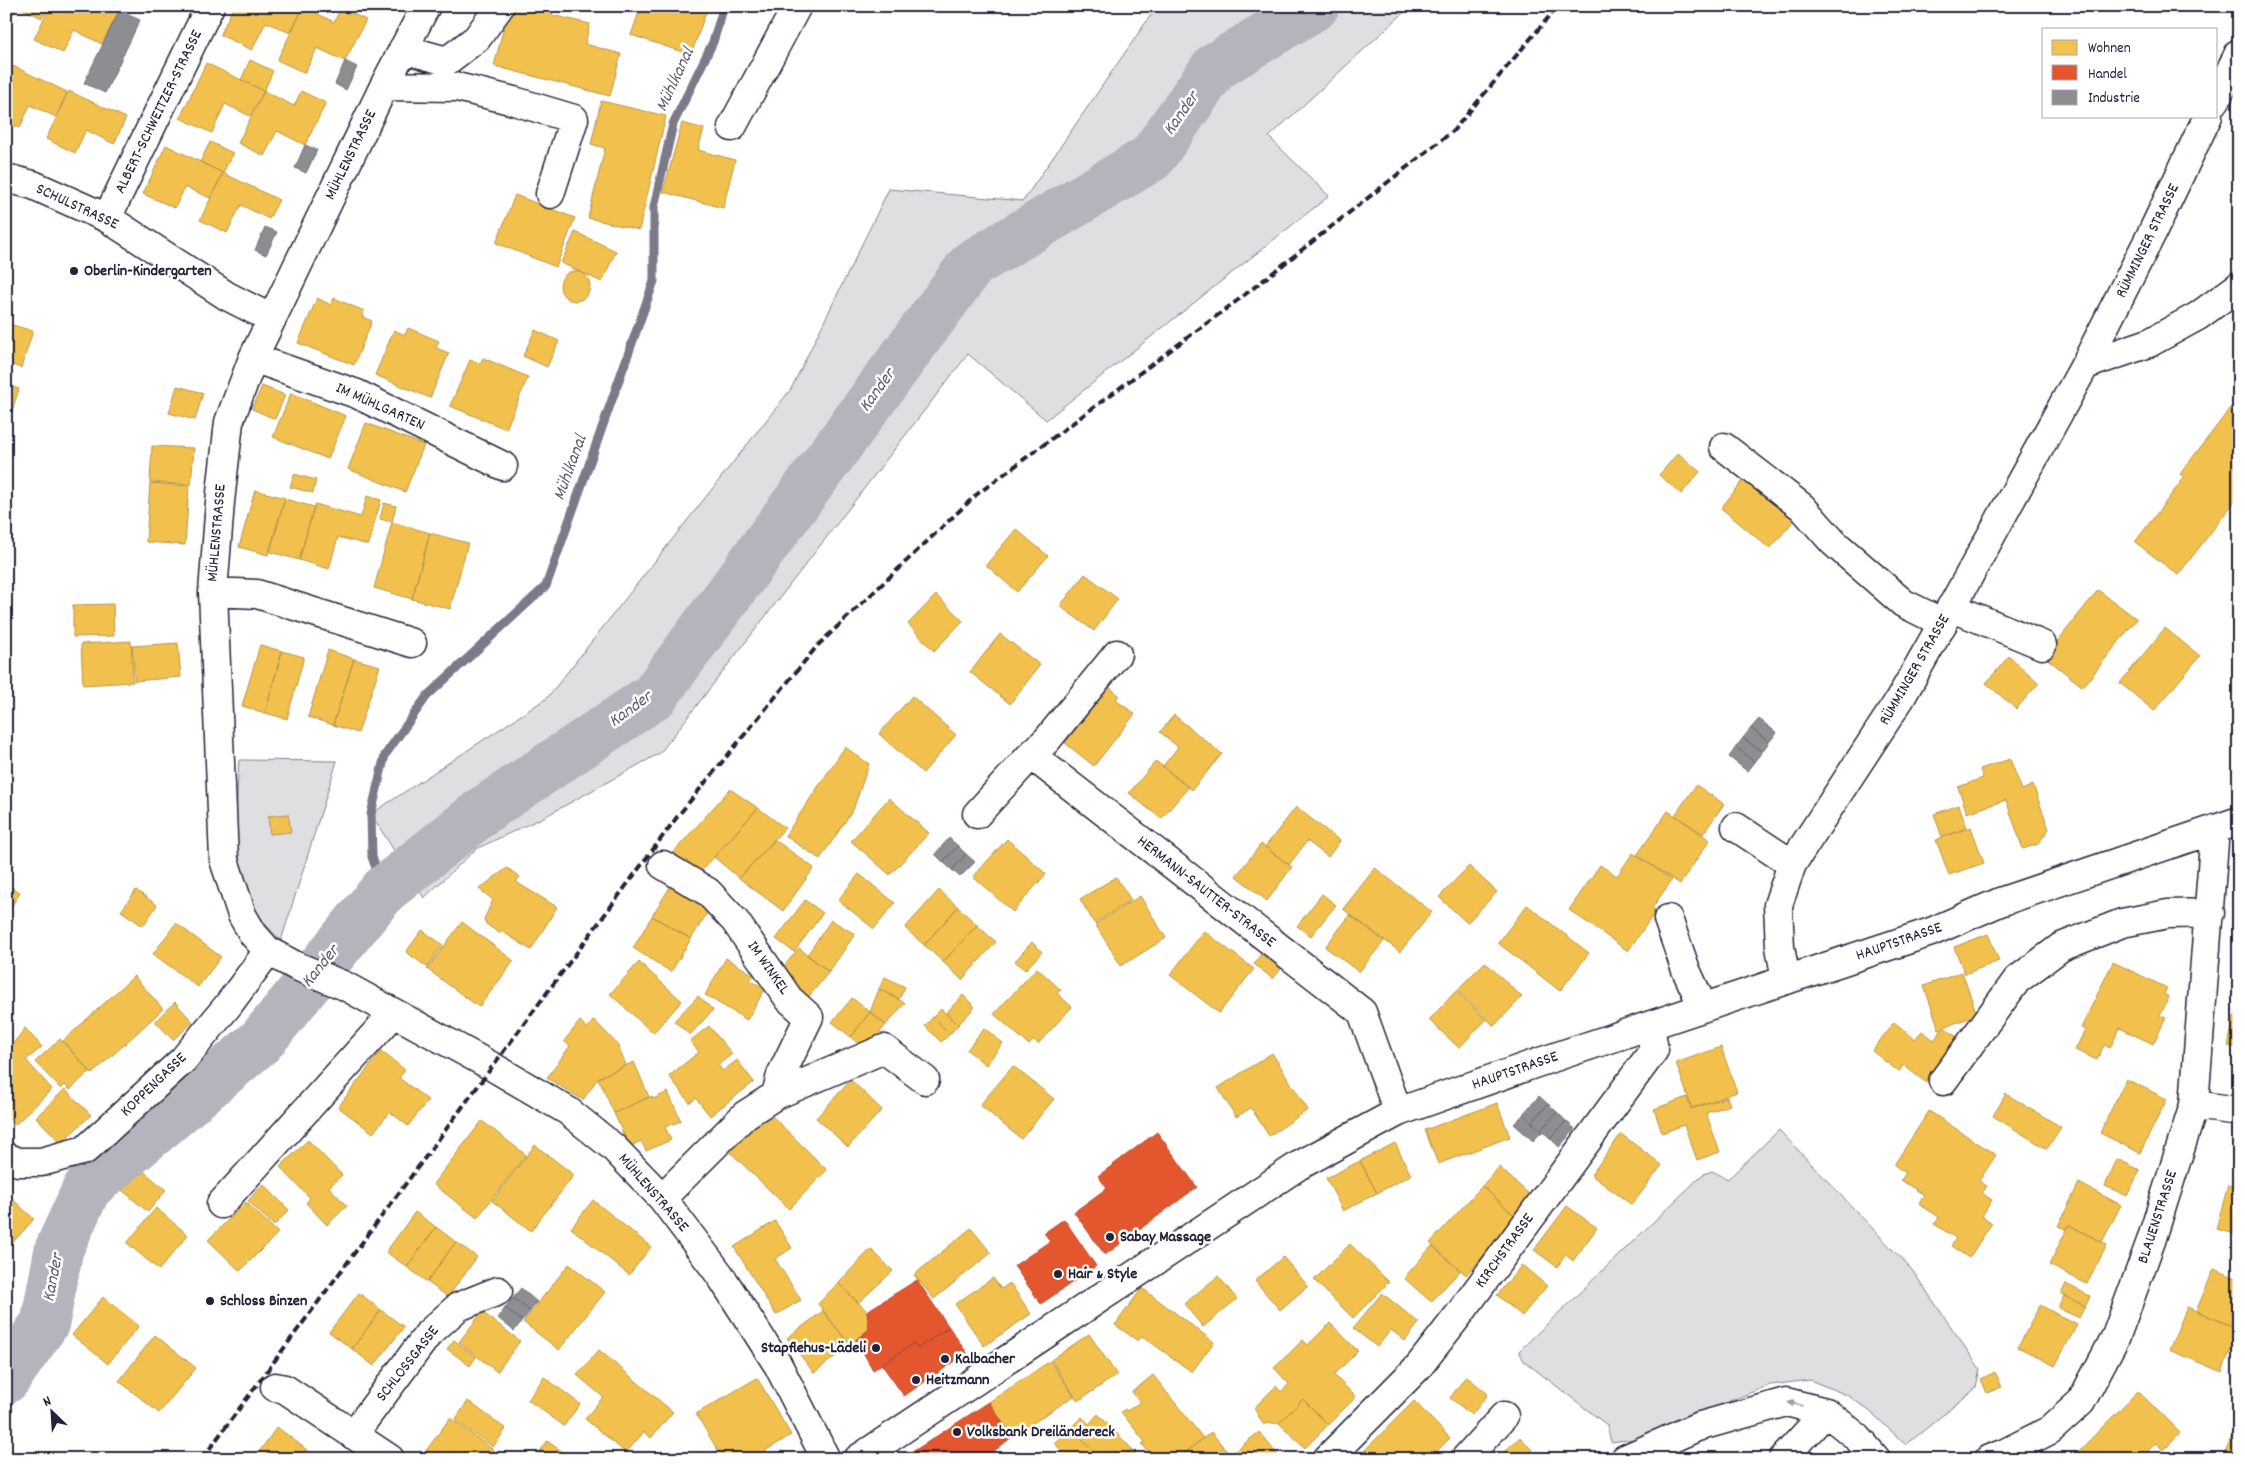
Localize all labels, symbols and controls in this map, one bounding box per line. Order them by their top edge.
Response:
street label: ALBERT-SCHWEITZER-STRASSE [109,26,209,198]
legend [2042,28,2218,118]
text: Wohnen [2088,38,2131,60]
water label: Mühlkanal [650,42,702,116]
text: Handel [2088,64,2127,86]
water label: Kander [1158,85,1207,141]
text: Industrie [2088,88,2140,110]
street label: MÜHLENSTRASSE [319,105,383,204]
street label: SCHULSTRASSE [32,178,123,236]
street label: RÜMMINGER STRASSE [2110,179,2186,302]
place label: Oberlin-Kindergarten [84,260,212,283]
marker: Oberlin-Kindergarten [68,265,80,277]
water label: Kander [854,362,904,418]
street label: IM MÜHLGARTEN [332,377,428,437]
water label: Mühlkanal [548,430,595,504]
street label: MÜHLENSTRASSE [201,483,233,583]
street label: RÜMMINGER STRASSE [1874,610,1957,730]
water label: Kander [604,684,660,734]
street label: HERMANN-SAUTTER-STRASSE [1132,830,1281,954]
street label: HAUPTSTRASSE [1853,916,1946,967]
street label: IM WINKEL [741,936,795,1000]
water label: Kander [296,939,347,994]
street label: HAUPTSTRASSE [1469,1045,1562,1096]
street label: KOPPENGASSE [116,1047,193,1123]
street label: MÜHLENSTRASSE [612,1149,694,1238]
street label: BLAUENSTRASSE [2132,1167,2184,1267]
street label: KIRCHSTRASSE [1470,1208,1540,1293]
place label: Sabay Massage [1120,1226,1211,1249]
marker: Sabay Massage [1104,1231,1116,1243]
water label: Kander [37,1250,71,1304]
place label: Hair & Style [1068,1263,1137,1286]
marker: Hair & Style [1052,1268,1064,1280]
place label: Schloss Binzen [220,1290,307,1313]
marker: Schloss Binzen [204,1295,216,1307]
street label: SCHLOSSGASSE [371,1320,446,1407]
place label: Stapflehus-Lädeli [761,1337,866,1360]
marker: Stapflehus-Lädeli [870,1342,882,1354]
place label: Kalbacher [955,1348,1016,1371]
marker: Kalbacher [939,1353,951,1365]
place label: Heitzmann [926,1369,989,1392]
marker: Heitzmann [910,1374,922,1386]
north arrow [28,1388,78,1438]
text: N [40,1391,55,1413]
one-way arrow [1787,1400,1802,1408]
place label: Volksbank Dreiländereck [967,1421,1115,1444]
marker: Volksbank Dreiländereck [951,1426,963,1438]

